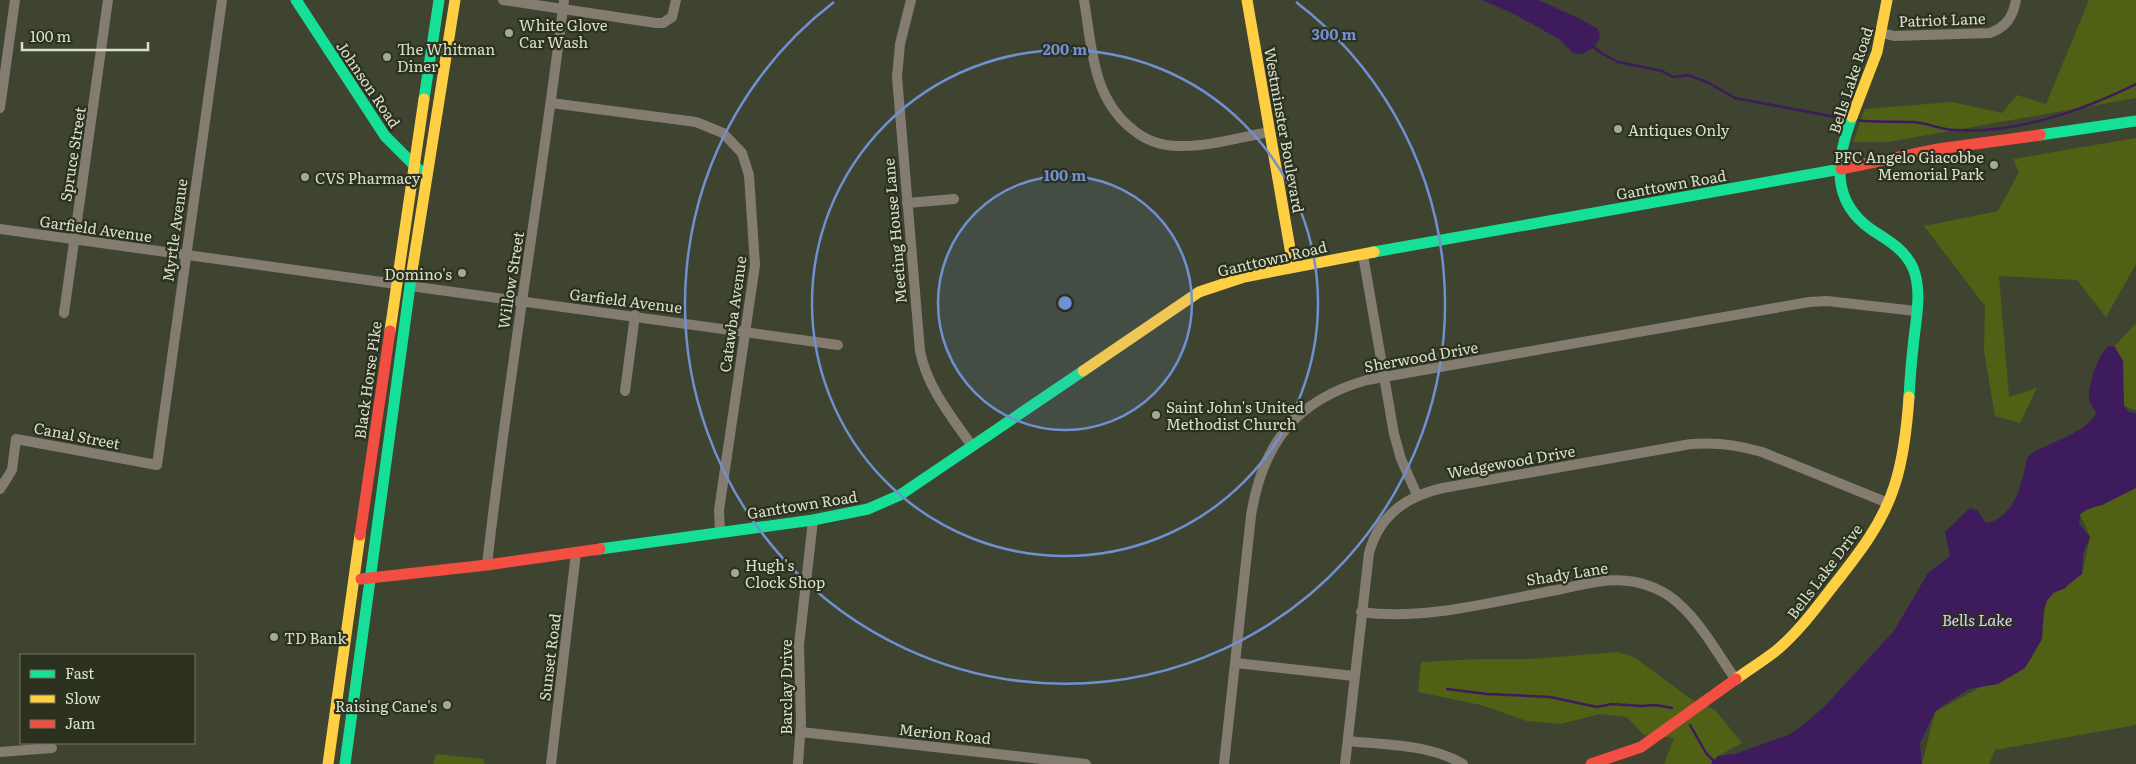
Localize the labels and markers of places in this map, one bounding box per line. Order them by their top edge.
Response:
place label: White Glove Car Wash [519,13,608,53]
marker: White Glove Car Wash [503,27,515,39]
place label: The Whitman Diner [397,37,495,77]
marker: The Whitman Diner [381,51,393,63]
place label: Antiques Only [1628,118,1730,141]
marker: Antiques Only [1612,123,1624,135]
place label: PFC Angelo Giacobbe Memorial Park [1834,145,1985,185]
marker: PFC Angelo Giacobbe Memorial Park [1988,159,2000,171]
place label: CVS Pharmacy [315,166,421,189]
marker: CVS Pharmacy [299,171,311,183]
place label: Domino's [384,262,452,285]
marker: Domino's [456,267,468,279]
centre of rings [1056,294,1074,312]
place label: Saint John's United Methodist Church [1166,395,1304,435]
marker: Saint John's United Methodist Church [1150,409,1162,421]
place label: Hugh's Clock Shop [745,553,825,593]
marker: Hugh's Clock Shop [729,567,741,579]
place label: TD Bank [284,626,347,649]
marker: TD Bank [268,631,280,643]
place label: Raising Cane's [335,694,437,717]
marker: Raising Cane's [441,699,453,711]

